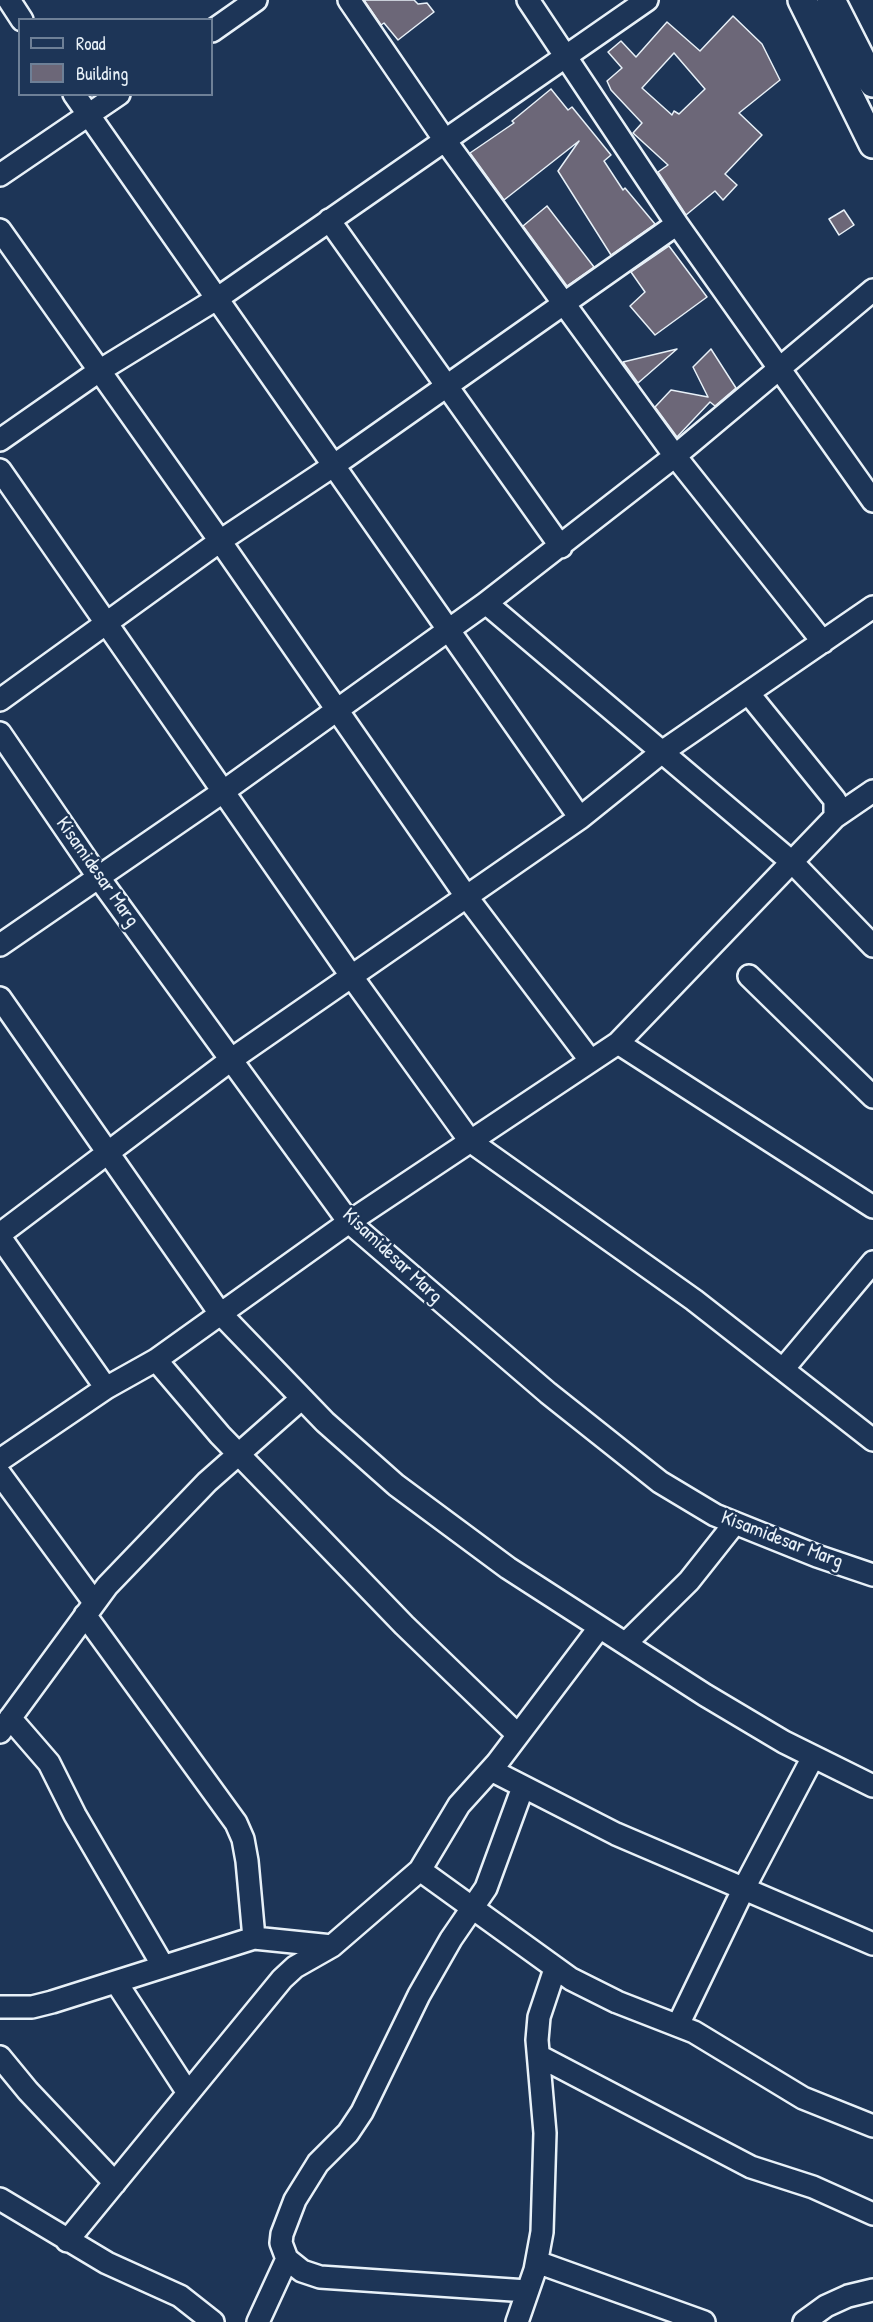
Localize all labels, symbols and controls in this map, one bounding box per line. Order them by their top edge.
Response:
legend [18,18,213,96]
text: Road [76,31,106,56]
text: Building [76,61,128,86]
street label: Kisamidesar Marg [50,812,144,932]
street label: Kisamidesar Marg [337,1203,447,1309]
street label: Kisamidesar Marg [718,1506,846,1574]

